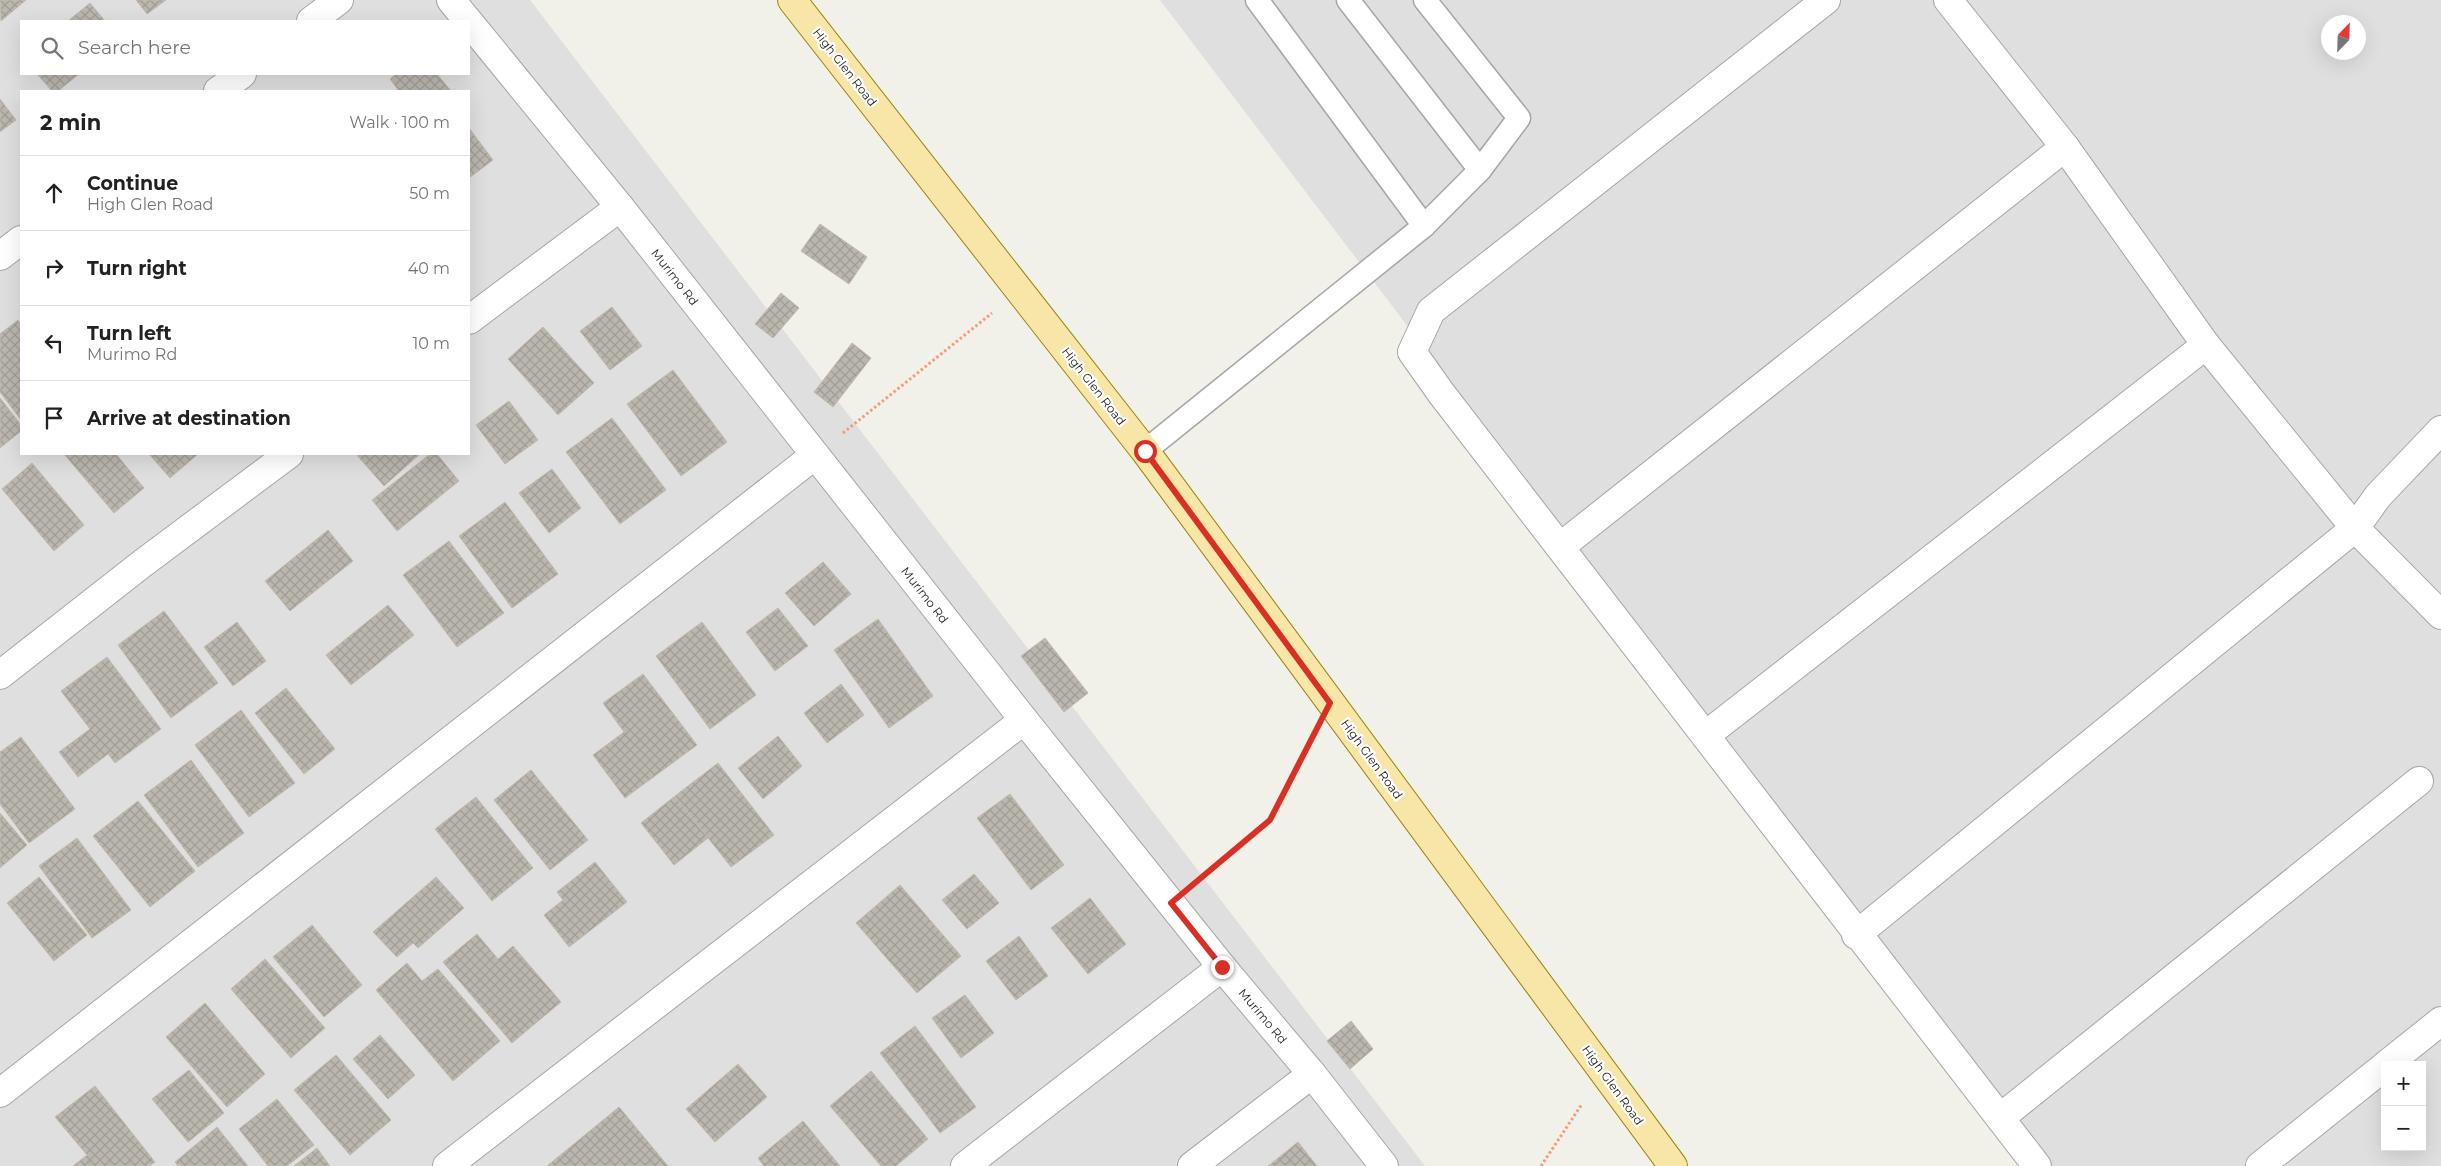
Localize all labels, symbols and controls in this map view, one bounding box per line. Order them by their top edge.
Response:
north arrow [2321,15,2366,60]
search box [20,20,470,75]
street label: High Glen Road [810,25,880,109]
icon: search [38,34,66,62]
text: Search here [78,36,191,59]
text: 2 min [40,110,101,135]
text: Walk · 100 m [349,113,450,132]
text: Continue [87,172,178,195]
icon: ahead [40,179,68,207]
text: 50 m [409,184,450,203]
text: High Glen Road [87,195,213,214]
street label: Murimo Rd [648,246,702,308]
icon: right [40,254,68,282]
text: Turn right [87,257,187,280]
text: 40 m [408,259,450,278]
text: Turn left [87,322,172,345]
icon: left [40,329,68,357]
text: 10 m [412,334,450,353]
street label: High Glen Road [1059,344,1129,428]
text: Murimo Rd [87,345,177,364]
icon: arrive [40,404,68,432]
text: Arrive at destination [87,407,291,430]
route start [1134,440,1157,463]
street label: Murimo Rd [898,564,952,626]
street label: High Glen Road [1338,716,1406,802]
route end [1211,956,1234,979]
street label: Murimo Rd [1236,985,1290,1047]
street label: High Glen Road [1579,1042,1647,1128]
map controls [2381,1061,2426,1151]
button: + [2381,1061,2426,1106]
button: − [2381,1106,2426,1151]

